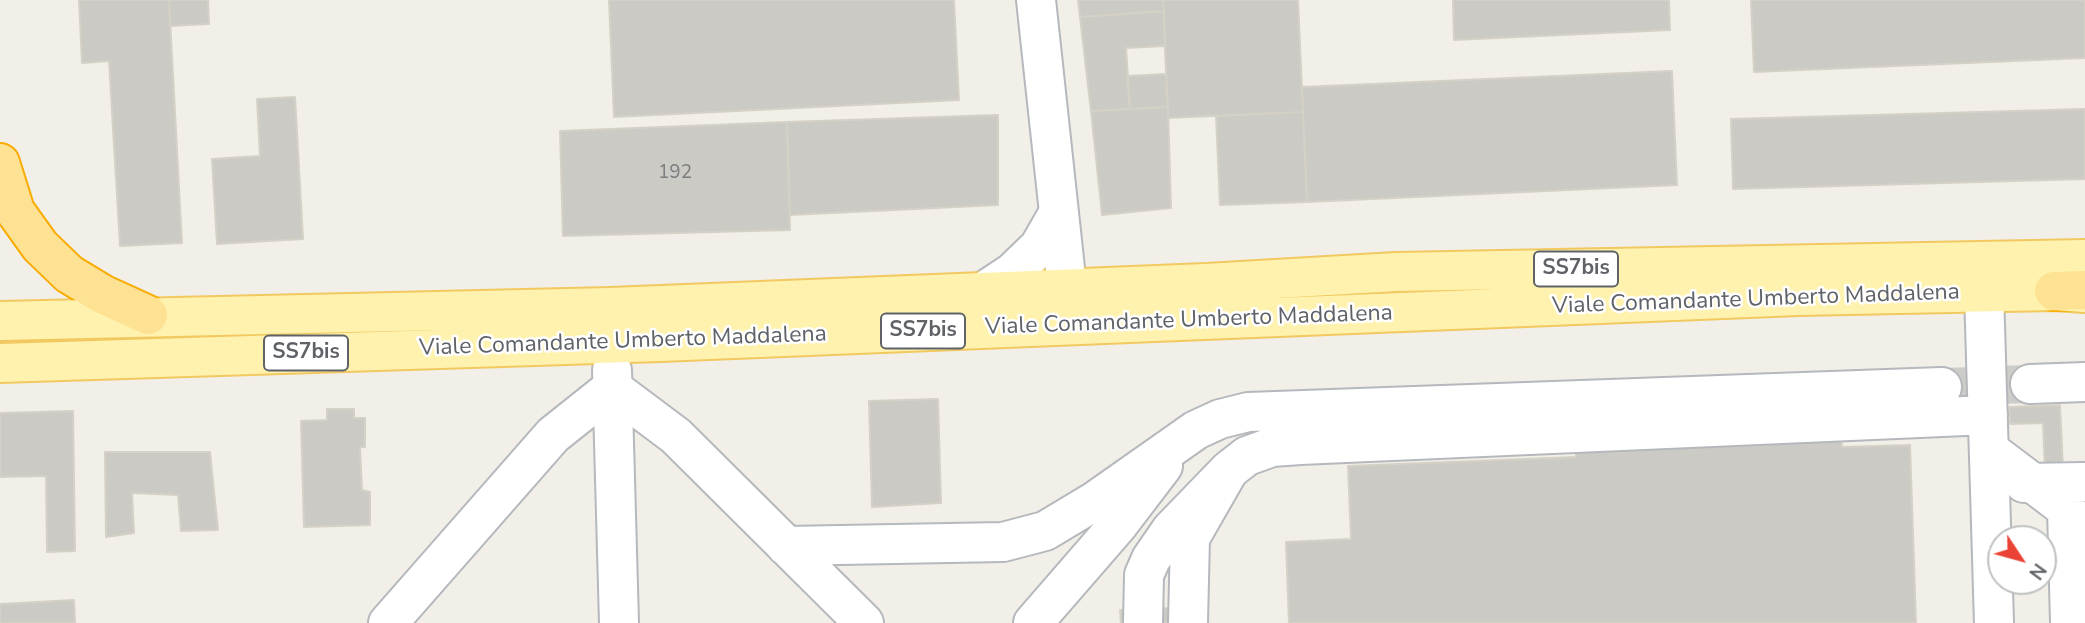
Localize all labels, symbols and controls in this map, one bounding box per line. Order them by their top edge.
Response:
house number: 192 [658,162,692,184]
road number: SS7bis [1534,252,1618,286]
street label: Viale Comandante Umberto Maddalena [1552,279,1960,321]
street label: Viale Comandante Umberto Maddalena [985,300,1393,342]
road number: SS7bis [881,314,965,348]
street label: Viale Comandante Umberto Maddalena [419,321,827,363]
road number: SS7bis [264,336,348,370]
north arrow [1987,525,2057,595]
text: N [2023,558,2052,585]

